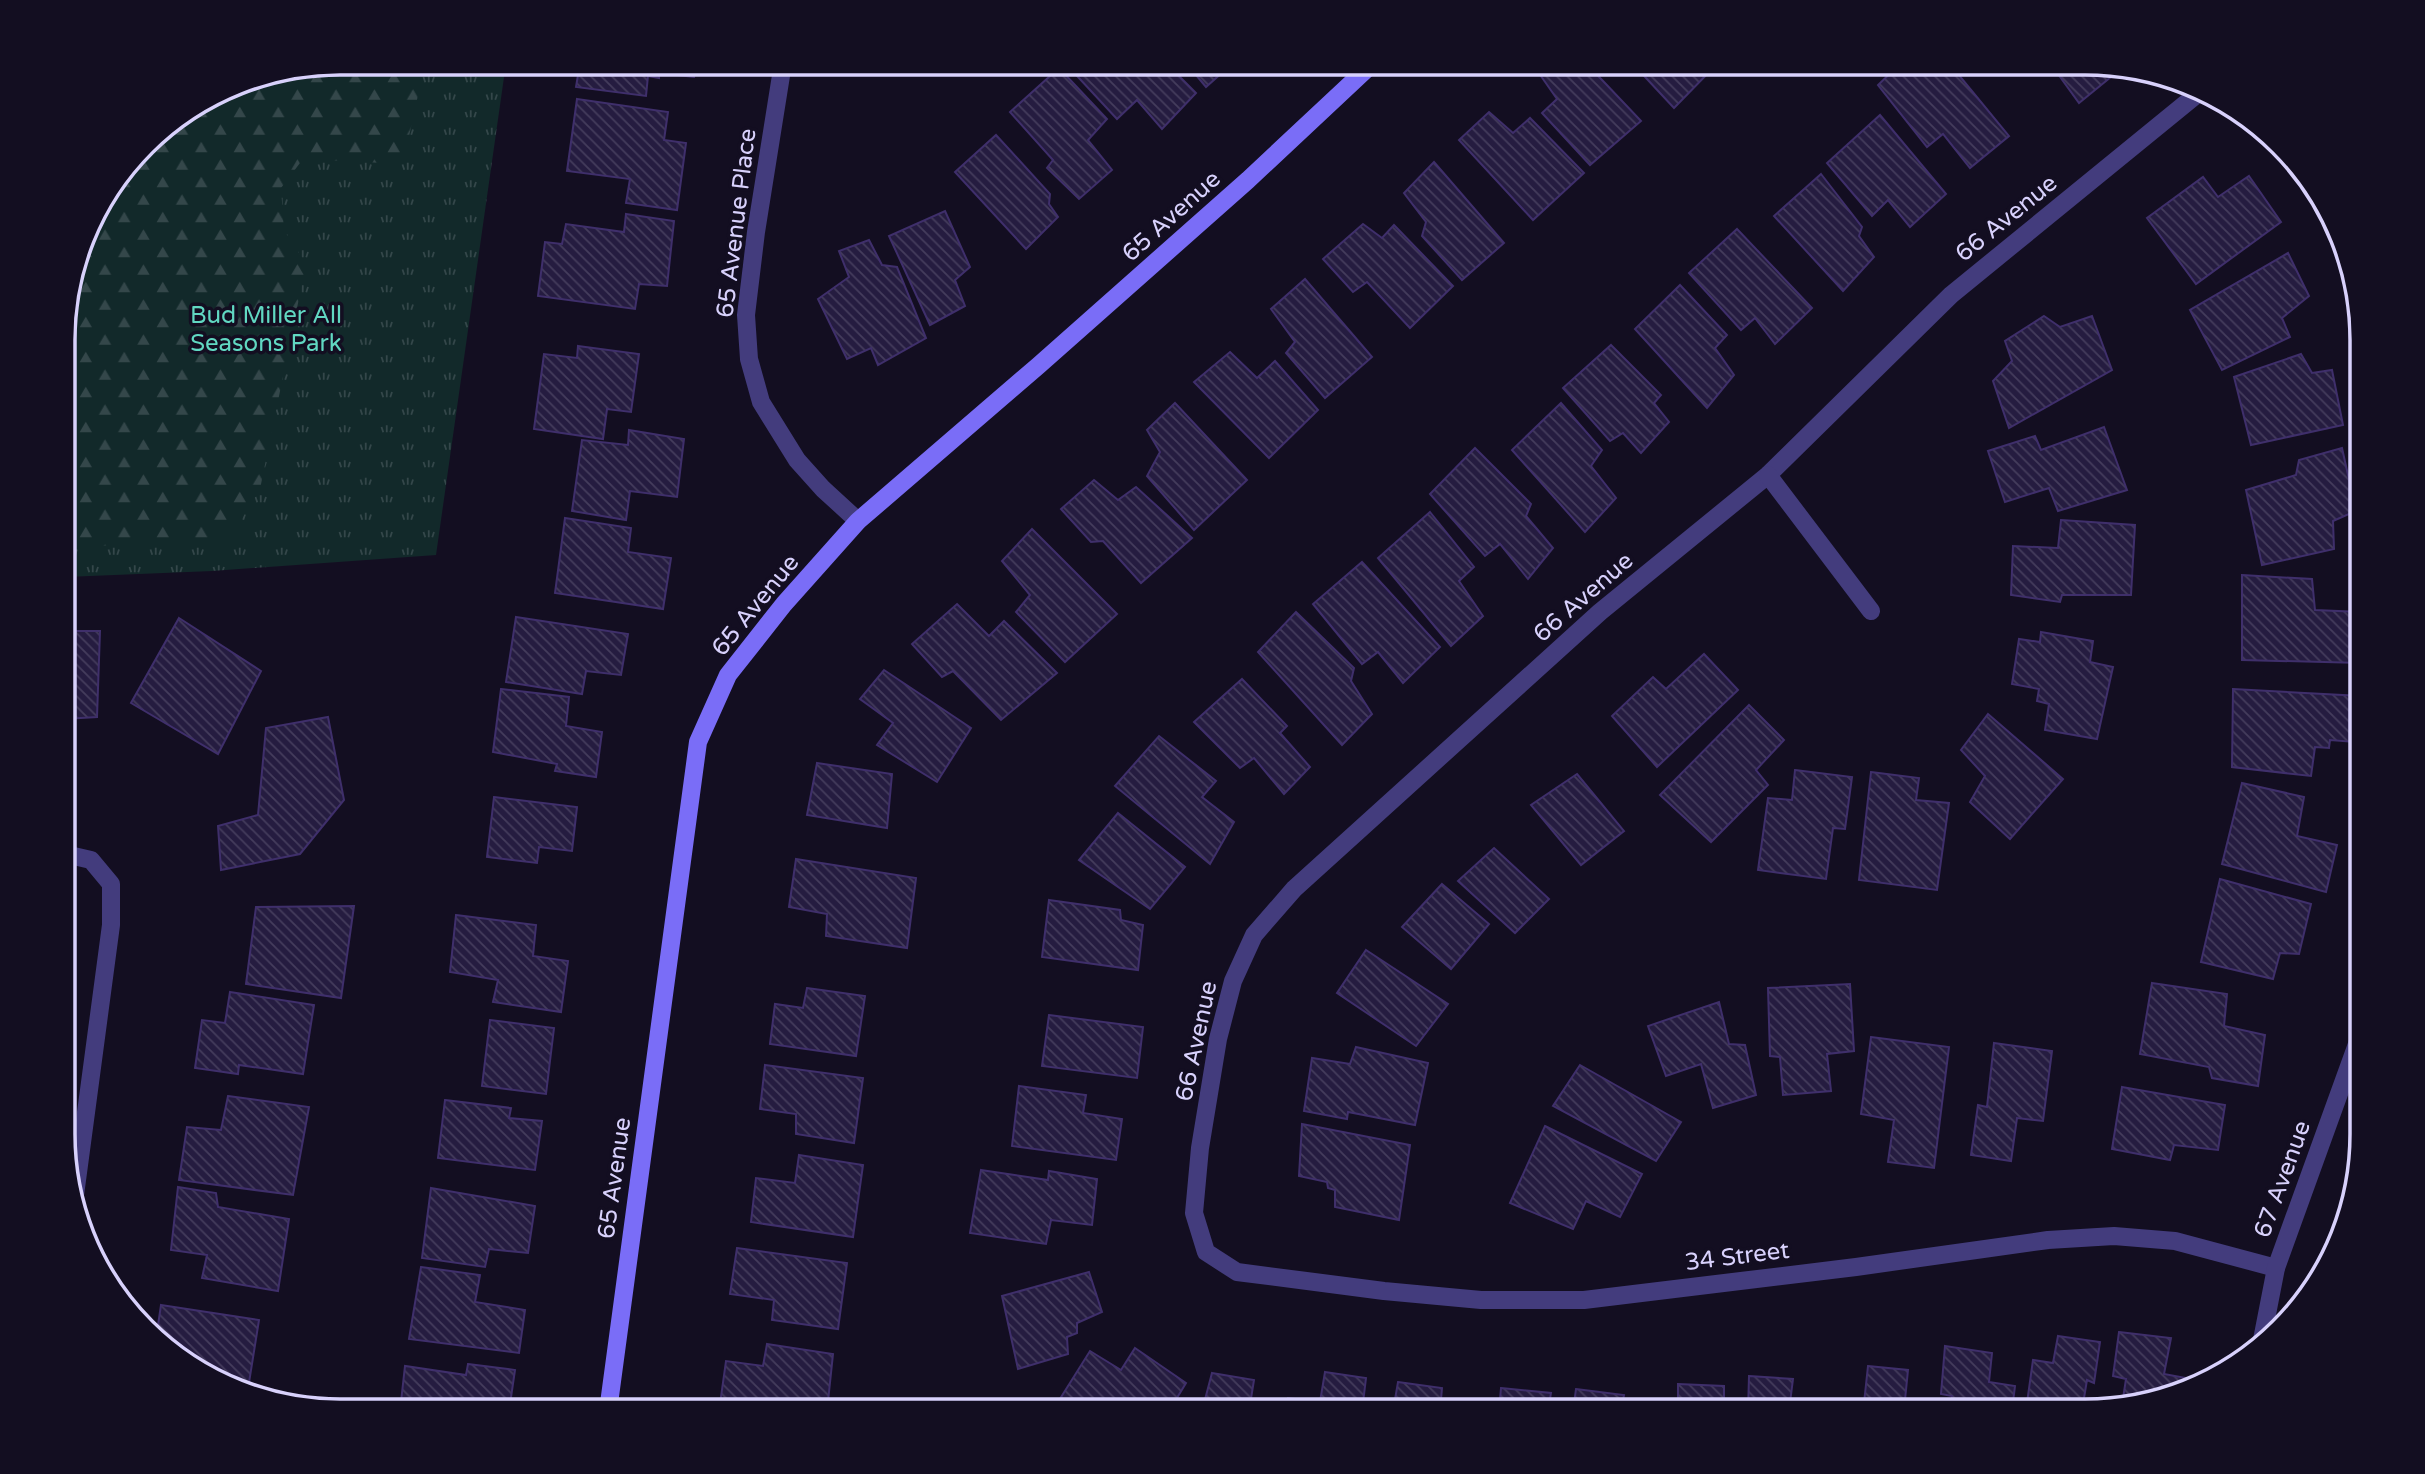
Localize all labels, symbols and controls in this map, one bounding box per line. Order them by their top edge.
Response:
street label: 65 Avenue Place [711,127,762,319]
street label: 65 Avenue [1116,165,1226,268]
street label: 66 Avenue [1950,169,2063,268]
park label: Bud Miller All Seasons Park [190,301,342,358]
street label: 66 Avenue [1528,546,1639,648]
street label: 65 Avenue [706,549,805,662]
street label: 66 Avenue [1170,978,1223,1104]
street label: 65 Avenue [592,1116,637,1241]
street label: 67 Avenue [2248,1117,2317,1242]
street label: 34 Street [1683,1236,1791,1277]

